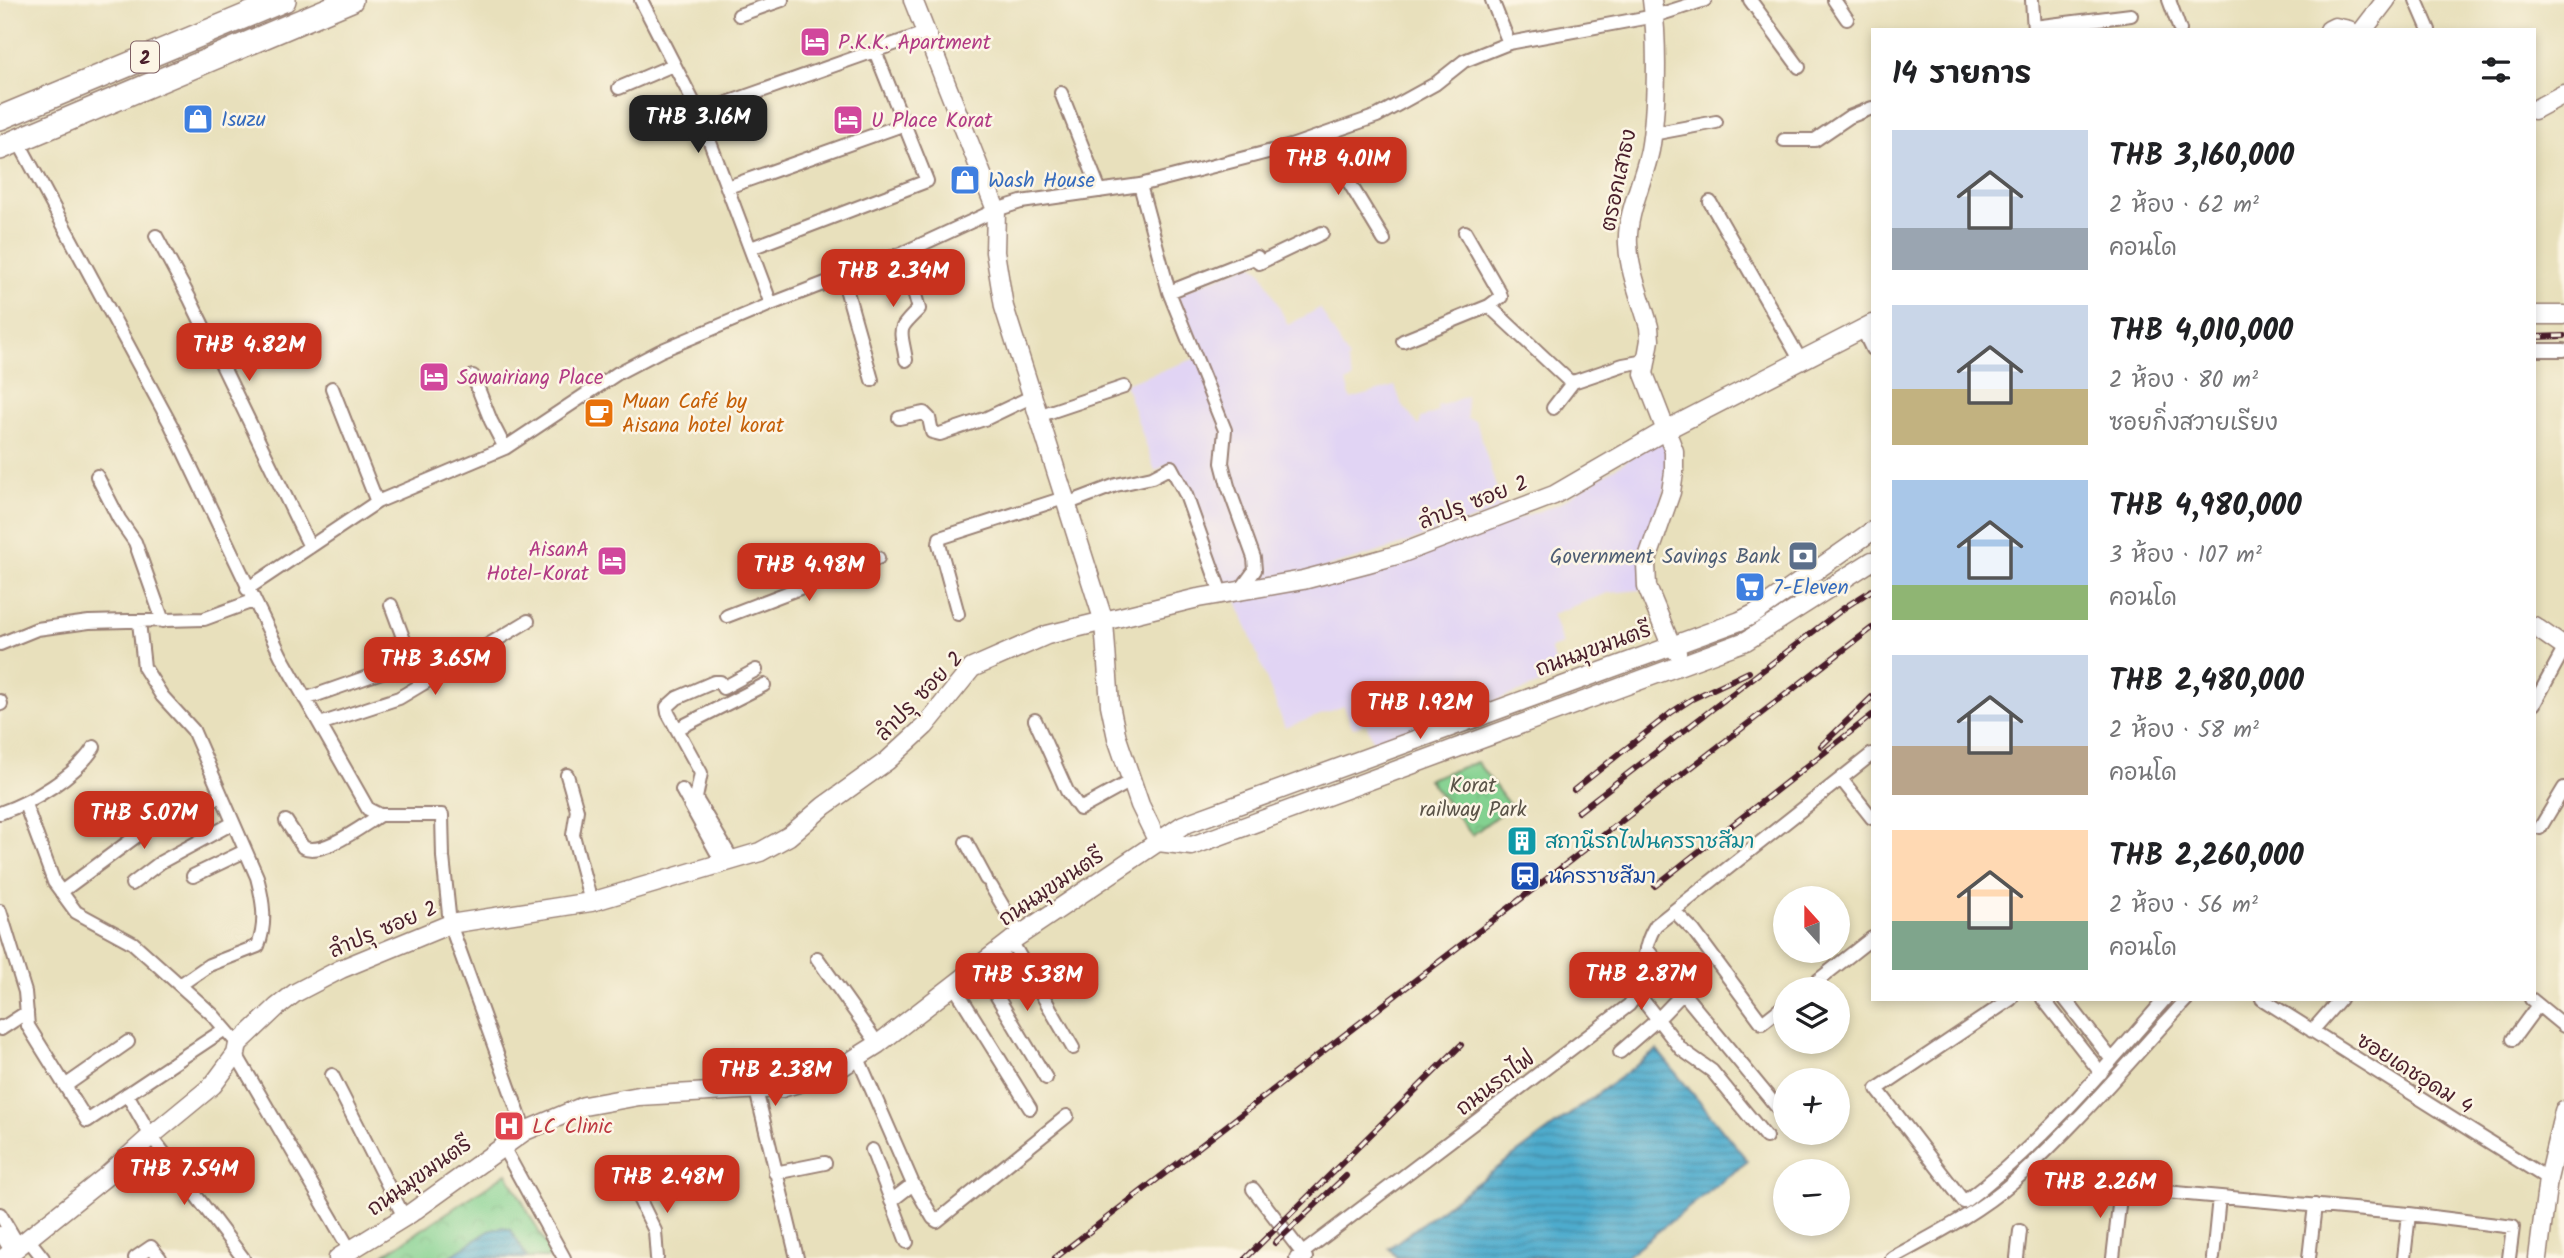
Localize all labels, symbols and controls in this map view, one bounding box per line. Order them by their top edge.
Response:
hotel icon: P.K.K. Apartment [798,25,832,59]
place label: P.K.K. Apartment [838,27,992,60]
road number: 2 [131,41,159,72]
text: 14 รายการ [1892,51,2031,99]
icon: filters [2477,51,2515,89]
pin: THB 3.16M [618,96,778,155]
text: THB 3.16M [645,100,751,136]
shop icon: Isuzu [181,102,215,136]
hotel icon: U Place Korat [831,103,865,137]
place label: Isuzu [221,104,266,137]
place label: U Place Korat [871,105,993,138]
street label: ตรอกเสาธง [1593,126,1646,234]
text: THB 3,160,000 [2109,133,2294,181]
pin: THB 4.01M [1258,138,1418,197]
text: THB 4.01M [1286,142,1390,178]
icon: home [1948,158,2032,242]
shop icon: Wash House [948,163,982,197]
place label: Wash House [988,165,1096,198]
text: 2 ห้อง · 62 m² [2109,188,2259,224]
text: คอนโด [2109,231,2177,267]
pin: THB 2.34M [813,250,973,309]
text: THB 2.34M [837,254,949,290]
text: THB 4,010,000 [2109,308,2293,356]
pin: THB 4.82M [169,324,329,383]
text: THB 4.82M [192,328,306,364]
icon: home [1948,333,2032,417]
hotel icon: Sawairiang Place [417,360,451,394]
place label: Sawairiang Place [457,362,604,395]
text: 2 ห้อง · 80 m² [2109,363,2258,399]
place label: Muan Café by Aisana hotel korat [622,386,785,443]
cafe icon: Muan Café by Aisana hotel korat [582,396,616,430]
text: ซอยกิ่งสวายเรียง [2109,406,2278,442]
street label: ลำปรุ ซอย 2 [1414,467,1533,539]
text: THB 4,980,000 [2109,483,2302,531]
icon: home [1948,508,2032,592]
place label: AisanA Hotel-Korat [486,534,590,591]
text: 3 ห้อง · 107 m² [2109,538,2262,574]
bank icon: Government Savings Bank [1786,539,1820,573]
place label: Government Savings Bank [1550,541,1780,574]
hotel icon: AisanA Hotel-Korat [595,544,629,578]
pin: THB 4.98M [729,544,889,603]
text: THB 4.98M [753,548,865,584]
supermarket icon: 7-Eleven [1733,570,1767,604]
place label: 7-Eleven [1773,572,1849,605]
text: คอนโด [2109,581,2177,617]
street label: ถนนมุขมนตรี [1531,614,1656,687]
pin: THB 3.65M [355,638,515,697]
text: THB 3.65M [380,642,490,678]
street label: ลำปรุ ซอย 2 [868,644,972,750]
text: THB 2,480,000 [2109,658,2304,706]
pin: THB 1.92M [1340,682,1500,741]
icon: home [1948,683,2032,767]
text: THB 1.92M [1367,686,1473,722]
text: 2 ห้อง · 58 m² [2109,713,2259,749]
text: คอนโด [2109,756,2177,792]
park label: Korat railway Park [1419,770,1527,827]
pin: THB 5.07M [64,792,224,851]
text: THB 5.07M [90,796,198,832]
building icon: สถานีรถไฟนครราชสีมา [1505,824,1539,858]
place label: สถานีรถไฟนครราชสีมา [1545,826,1755,859]
text: THB 2,260,000 [2109,833,2304,881]
street label: ถนนมุขมนตรี [992,841,1111,936]
icon: home [1948,858,2032,942]
station icon: นครราชสีมา [1508,859,1542,893]
place label: นครราชสีมา [1548,861,1656,894]
north arrow [1773,886,1850,962]
map controls [1773,886,1850,1236]
text: 2 ห้อง · 56 m² [2109,888,2258,924]
street label: ลำปรุ ซอย 2 [324,893,443,968]
text: คอนโด [2109,931,2177,967]
pin: THB 2.87M [1561,953,1721,1012]
pin: THB 5.38M [947,954,1107,1013]
text: THB 2.87M [1585,957,1697,993]
text: THB 5.38M [971,958,1083,994]
button: layers [1773,977,1850,1054]
street label: ซอยเดชอุดม 4 [2349,1025,2479,1123]
street label: ถนนรถไฟ [1449,1043,1543,1125]
pin: THB 2.38M [695,1048,855,1108]
text: THB 2.38M [718,1053,832,1089]
button: + [1773,1068,1850,1145]
hospital icon: LC Clinic [492,1109,526,1143]
place label: LC Clinic [532,1111,613,1144]
street label: ถนนมุขมนตรี [361,1129,479,1226]
pin: THB 7.54M [104,1148,264,1207]
text: THB 7.54M [130,1152,238,1188]
pin: THB 2.48M [587,1156,747,1215]
button: − [1773,1159,1850,1236]
text: THB 2.48M [610,1160,724,1196]
pin: THB 2.26M [2020,1160,2180,1220]
text: THB 2.26M [2044,1165,2156,1201]

